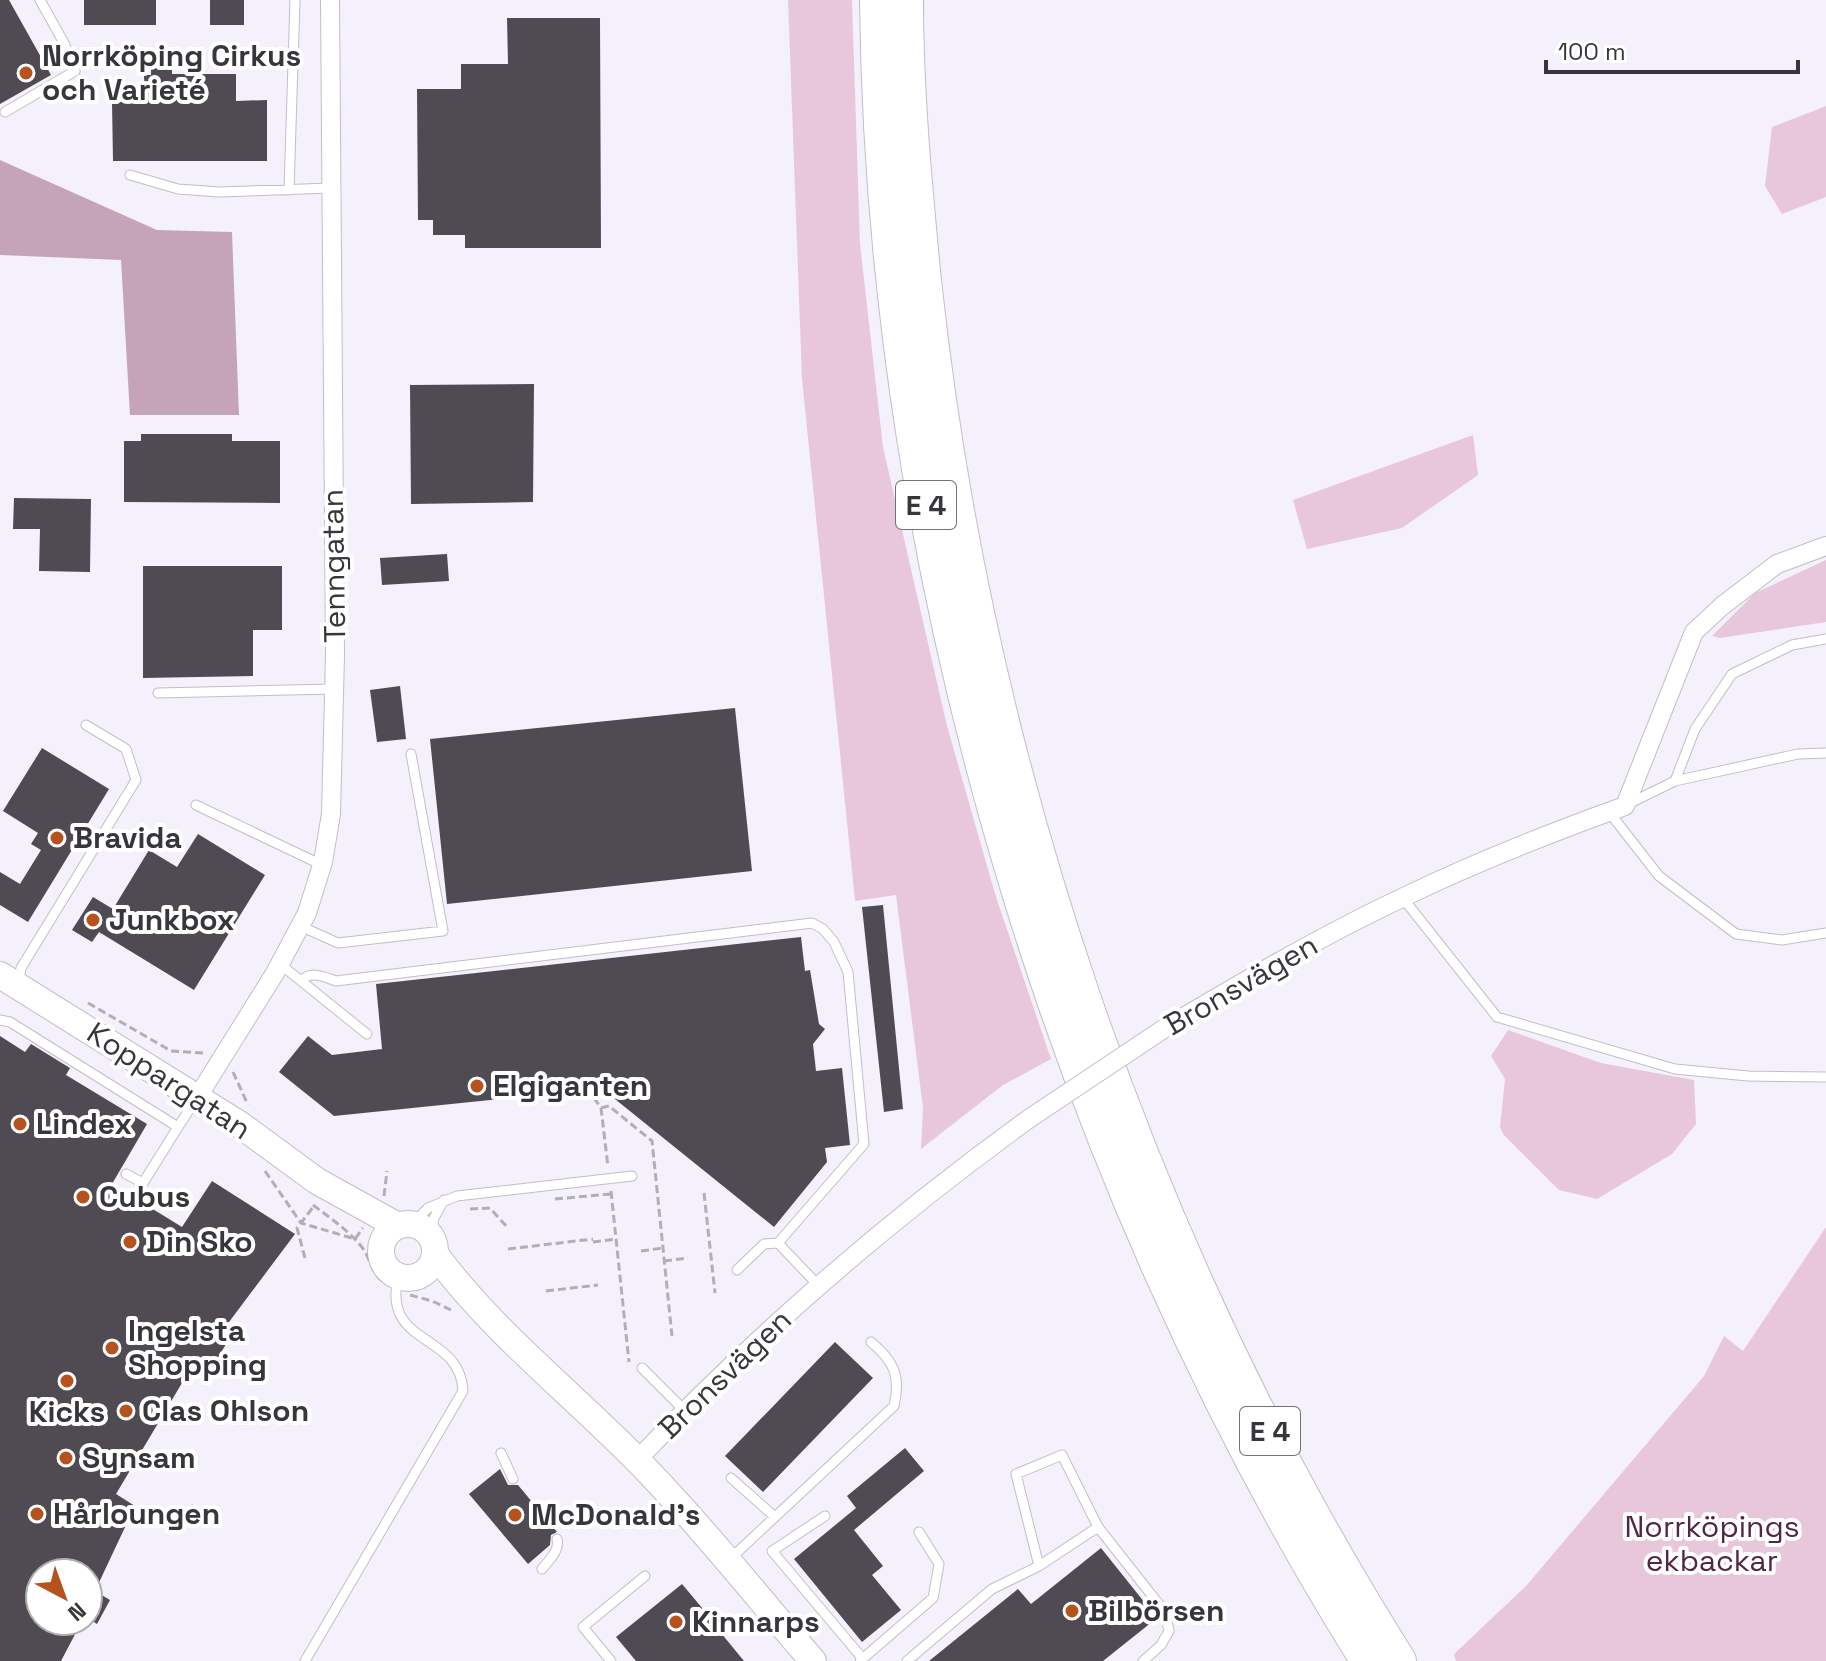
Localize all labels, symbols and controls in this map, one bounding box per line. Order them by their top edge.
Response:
scale bar [1546,24,1798,74]
place label: Norrköping Cirkus och Varieté [42,36,301,109]
text: 100 m [1558,36,1626,67]
marker: Norrköping Cirkus och Varieté [17,64,35,82]
road number: E 4 [896,481,956,529]
street label: Tenngatan [313,489,354,643]
place label: Bravida [73,818,182,857]
marker: Bravida [48,829,66,847]
place label: Junkbox [109,900,234,939]
marker: Junkbox [84,911,102,929]
street label: Bronsvägen [1157,925,1324,1044]
street label: Koppargatan [80,1013,259,1148]
place label: Elgiganten [493,1066,648,1105]
marker: Elgiganten [468,1077,486,1095]
place label: Lindex [36,1104,132,1143]
marker: Lindex [11,1115,29,1133]
place label: Cubus [99,1177,190,1216]
marker: Cubus [74,1188,92,1206]
place label: Din Sko [146,1222,253,1261]
marker: Din Sko [121,1233,139,1251]
street label: Bronsvägen [650,1300,800,1447]
place label: Ingelsta Shopping [128,1311,267,1384]
marker: Ingelsta Shopping [103,1339,121,1357]
marker: Kicks [58,1372,76,1390]
place label: Clas Ohlson [142,1391,309,1430]
place label: Kicks [29,1392,105,1431]
marker: Clas Ohlson [117,1402,135,1420]
road number: E 4 [1240,1407,1300,1455]
place label: Synsam [82,1438,196,1477]
marker: Synsam [57,1449,75,1467]
place label: Hårloungen [53,1494,220,1533]
place label: McDonald's [531,1495,701,1534]
marker: Hårloungen [28,1505,46,1523]
marker: McDonald's [506,1506,524,1524]
park label: Norrköpings ekbackar [1624,1507,1800,1580]
north arrow [24,1557,104,1637]
place label: Bilbörsen [1088,1591,1224,1630]
text: N [62,1597,92,1627]
place label: Kinnarps [692,1602,820,1641]
marker: Bilbörsen [1063,1602,1081,1620]
marker: Kinnarps [667,1613,685,1631]

